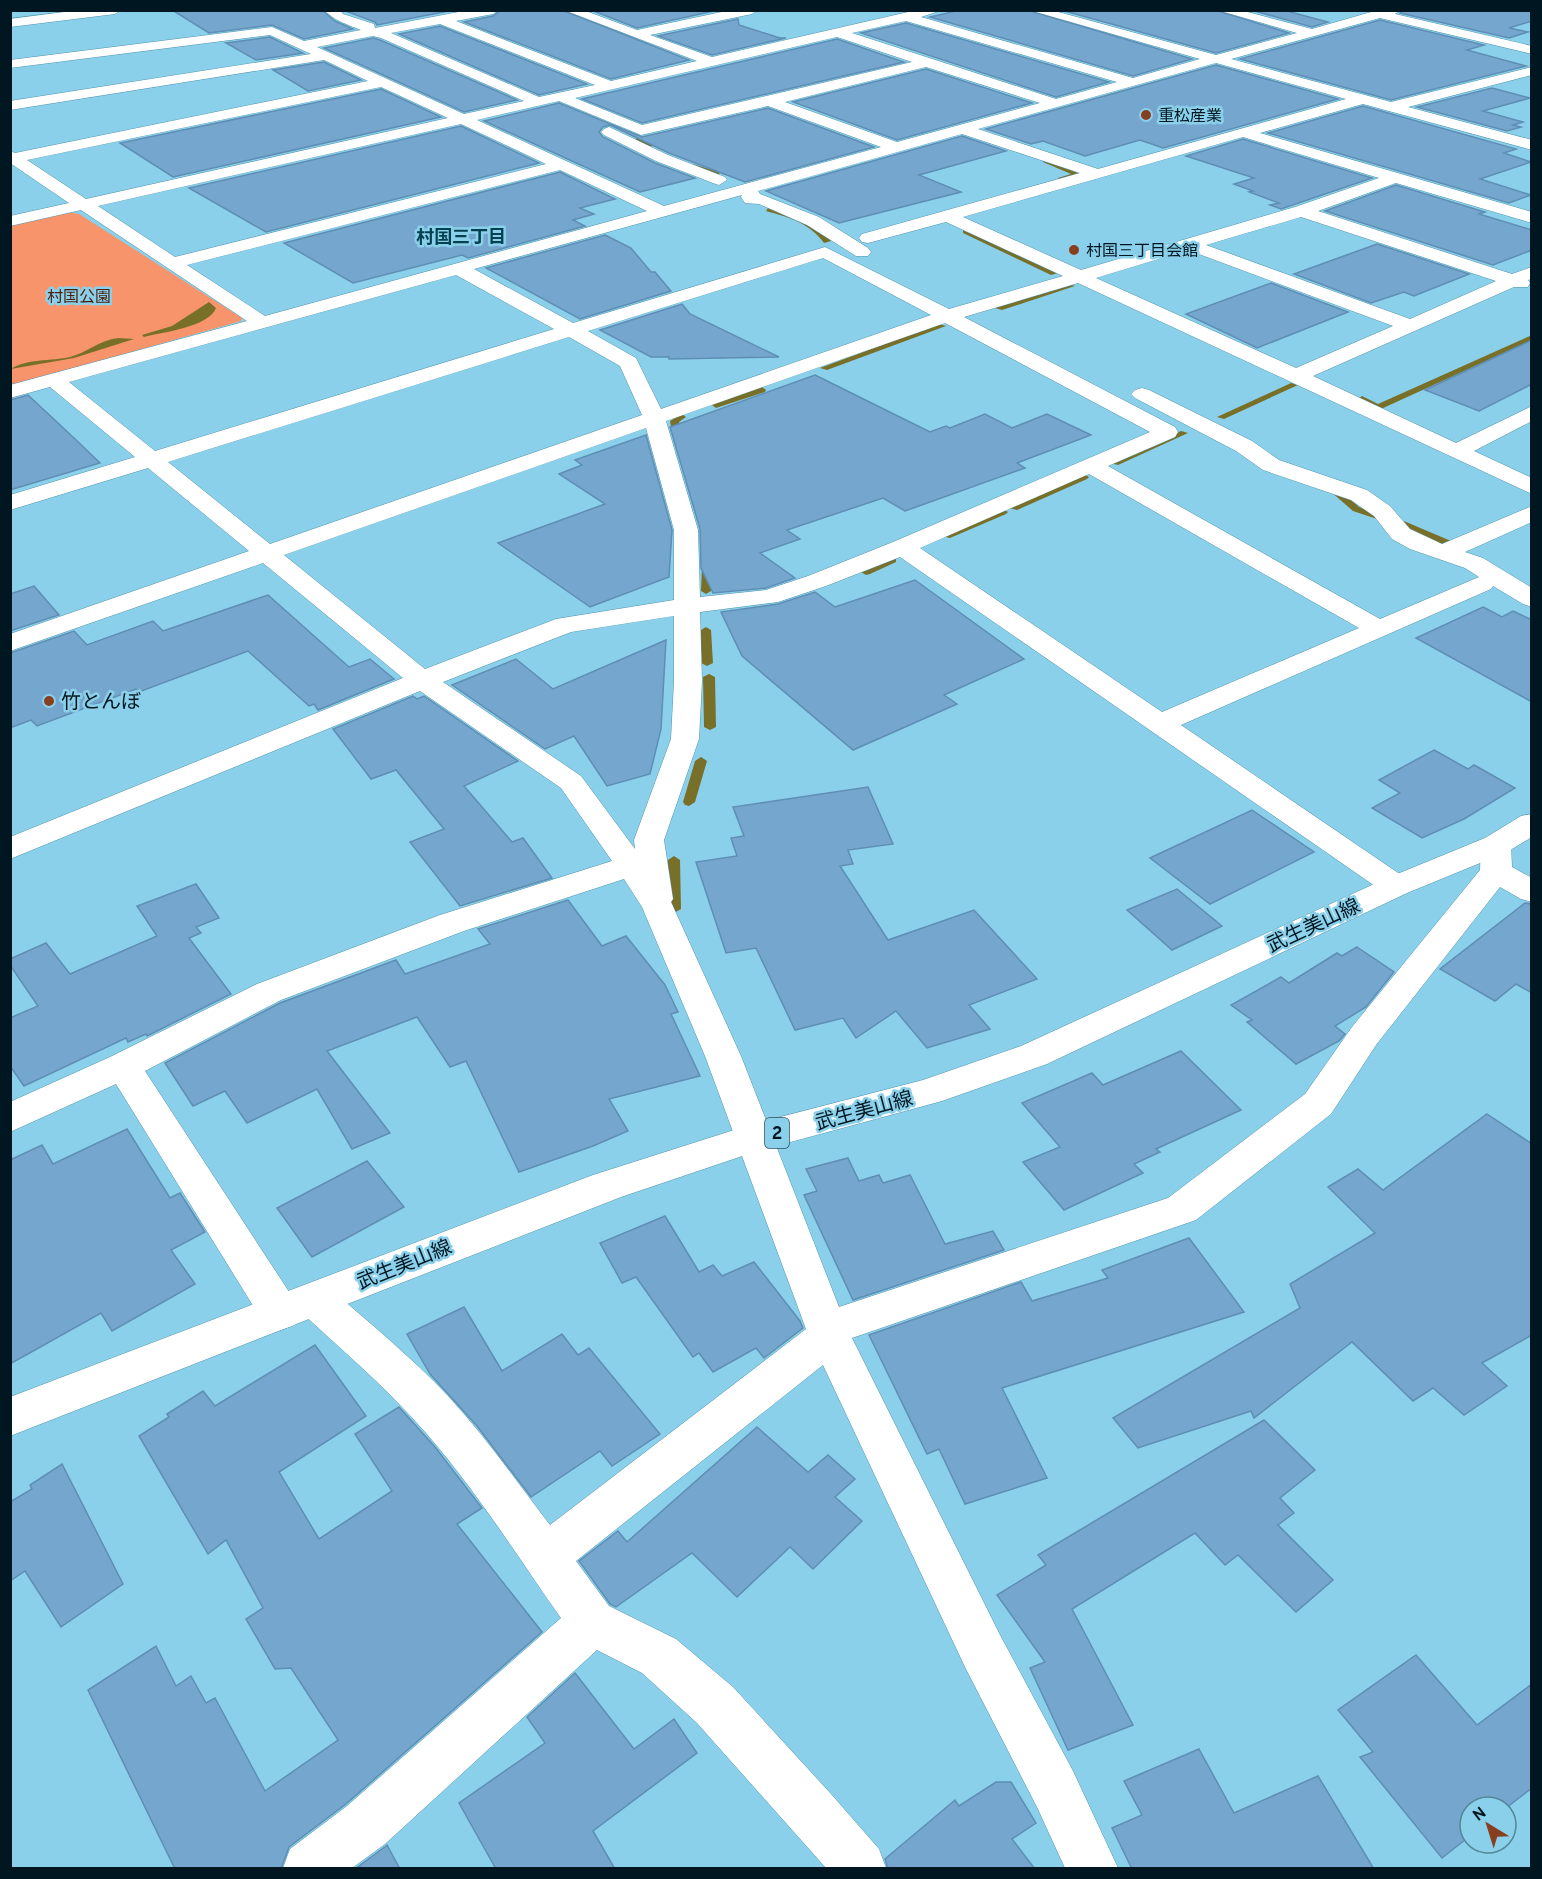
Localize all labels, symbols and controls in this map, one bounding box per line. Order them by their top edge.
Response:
place label: 重松産業 [1158,107,1222,127]
marker: 重松産業 [1139,108,1153,122]
district label: 村国三丁目 [416,227,506,250]
place label: 村国三丁目会館 [1086,242,1198,262]
marker: 村国三丁目会館 [1067,243,1081,257]
park label: 村国公園 [47,288,111,308]
place label: 竹とんぼ [61,690,141,716]
marker: 竹とんぼ [42,694,56,708]
street label: 武生美山線 [1263,894,1365,960]
street label: 武生美山線 [813,1086,916,1137]
road number: 2 [765,1118,789,1148]
street label: 武生美山線 [354,1235,456,1297]
north arrow [1458,1795,1518,1855]
text: N [1469,1803,1491,1826]

